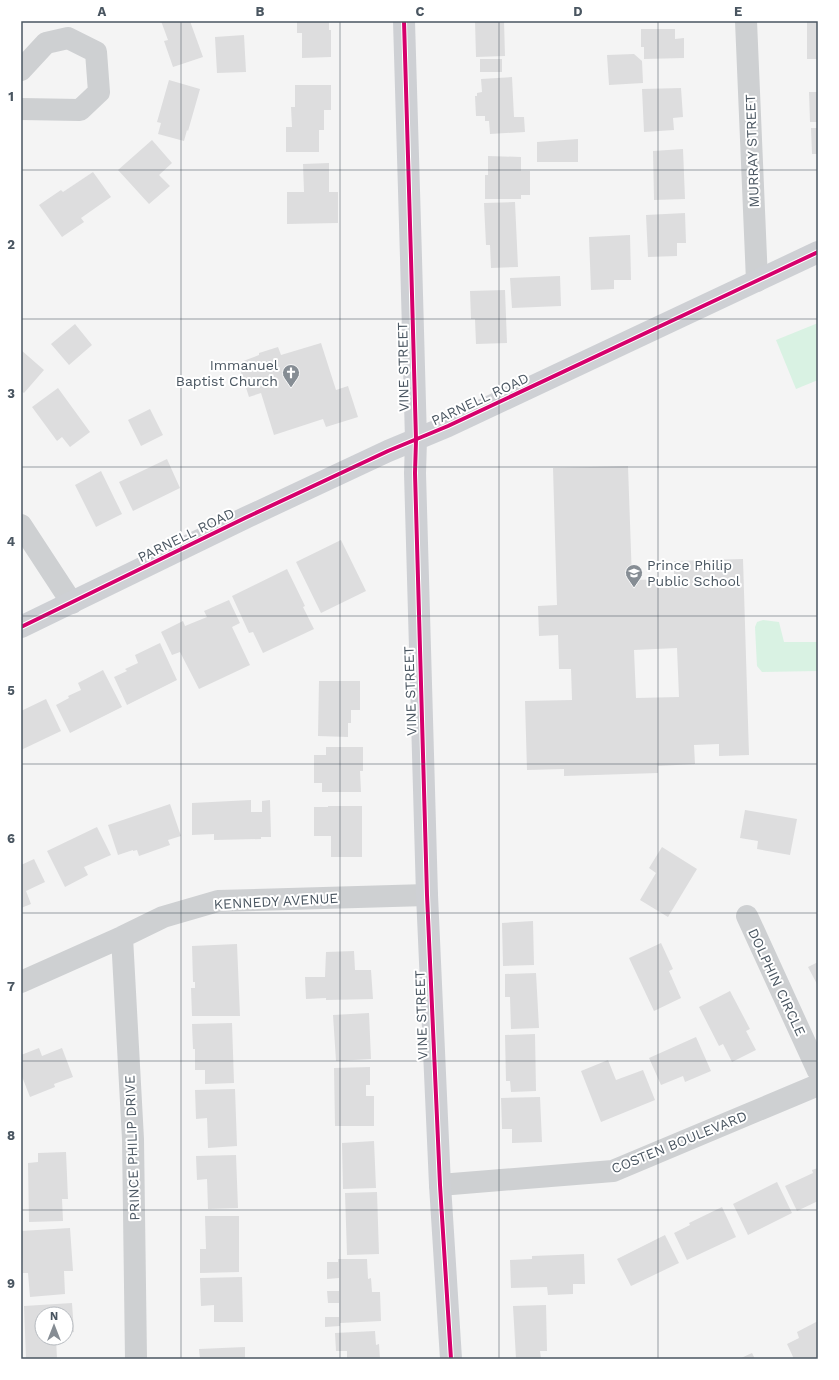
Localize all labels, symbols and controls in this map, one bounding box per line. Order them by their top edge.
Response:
text: A [98,4,107,19]
text: B [256,4,265,19]
text: C [416,4,425,19]
text: D [573,4,583,19]
text: E [734,4,742,19]
text: 1 [8,89,14,104]
street label: MURRAY STREET [742,93,762,208]
text: 2 [7,237,15,252]
street label: VINE STREET [394,321,412,412]
place label: Immanuel Baptist Church [176,357,279,389]
church icon: Immanuel Baptist Church [281,363,301,388]
street label: PARNELL ROAD [429,369,531,429]
text: 3 [7,386,15,401]
street label: PARNELL ROAD [135,505,237,565]
text: 4 [7,534,16,549]
place label: Prince Philip Public School [647,557,741,589]
school or university icon: Prince Philip Public School [624,563,644,588]
street label: VINE STREET [400,645,420,736]
text: 5 [7,683,15,698]
text: 6 [7,831,15,846]
street label: KENNEDY AVENUE [213,890,339,912]
street label: DOLPHIN CIRCLE [745,926,809,1038]
street label: VINE STREET [411,969,431,1060]
text: 7 [7,979,15,994]
street label: PRINCE PHILIP DRIVE [121,1075,143,1221]
street label: COSTEN BOULEVARD [609,1107,749,1177]
text: 8 [7,1128,15,1143]
text: 9 [7,1276,15,1291]
north arrow [34,1306,74,1346]
text: N [50,1310,58,1323]

